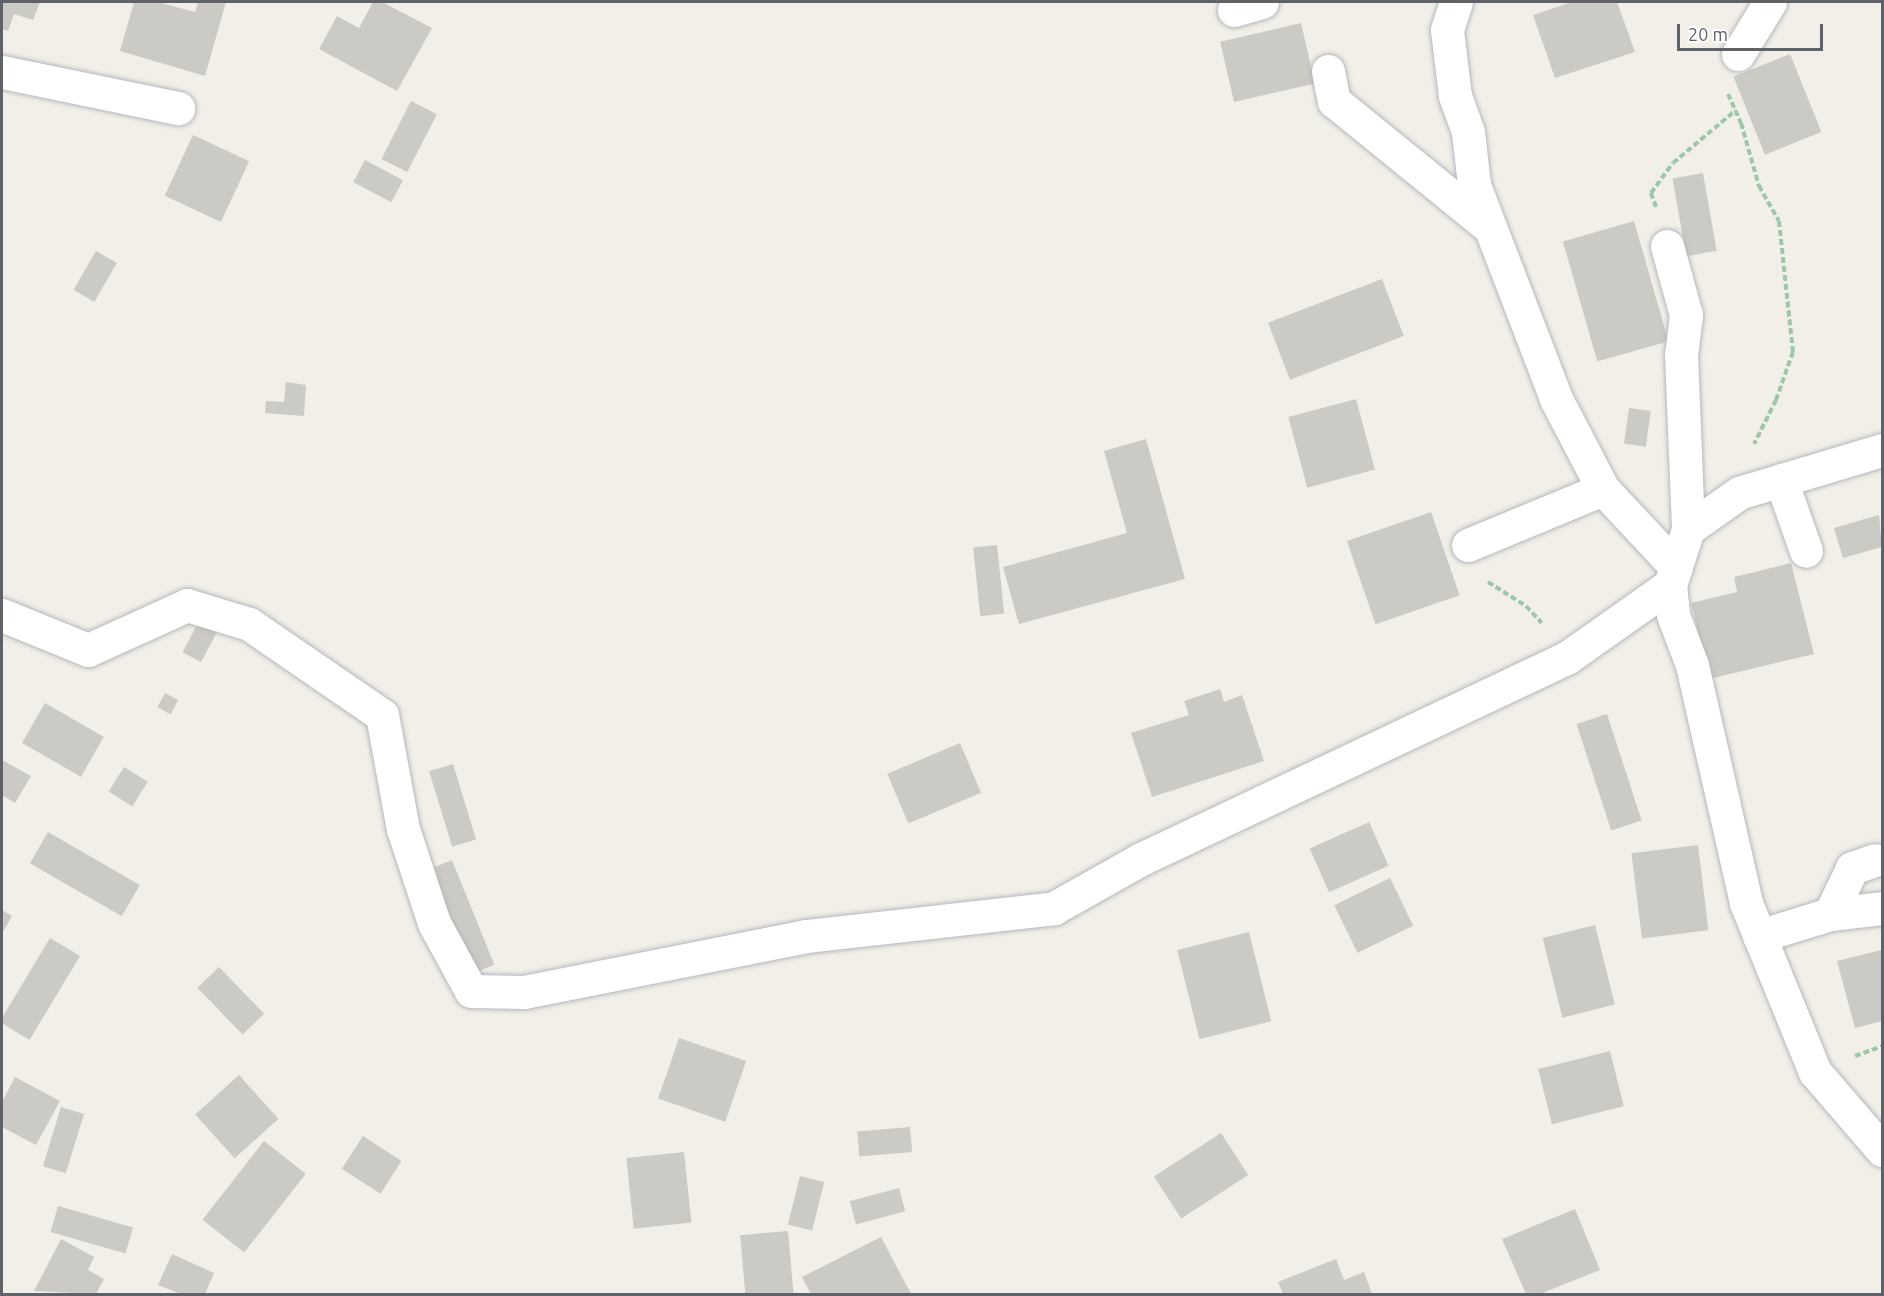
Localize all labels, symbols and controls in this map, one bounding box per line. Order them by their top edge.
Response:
scale bar [1680,12,1826,50]
text: 20 m [1688,24,1728,44]

